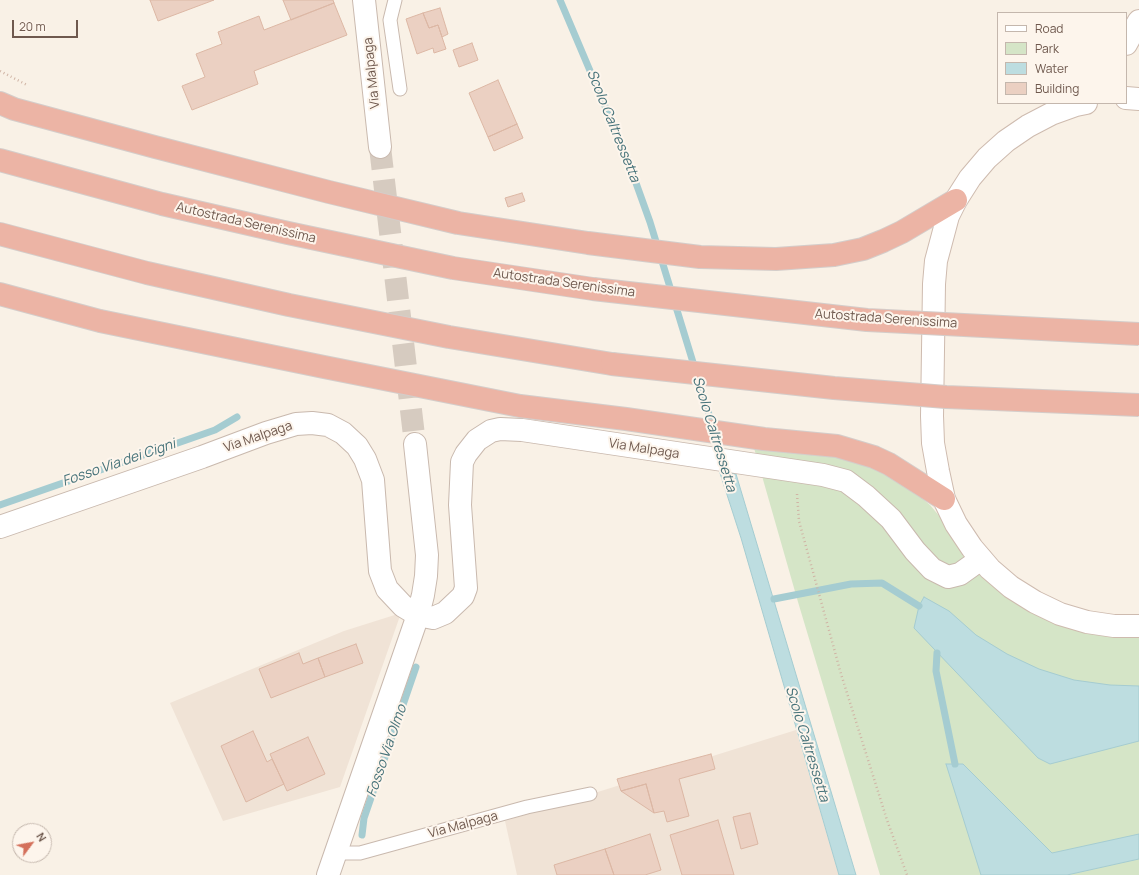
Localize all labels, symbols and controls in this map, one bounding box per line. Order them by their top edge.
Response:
scale bar [14,12,80,38]
legend [997,12,1127,104]
text: 20 m [19,18,46,35]
text: Road [1035,20,1063,37]
street label: Via Malpaga [361,37,383,109]
text: Park [1035,40,1059,57]
text: Water [1035,60,1068,77]
water label: Scolo Caltressetta [583,67,643,185]
text: Building [1035,80,1079,97]
street label: Autostrada Serenissima [175,199,317,247]
street label: Autostrada Serenissima [492,265,636,301]
street label: Autostrada Serenissima [814,306,958,332]
water label: Scolo Caltressetta [688,374,740,494]
street label: Via Malpaga [222,418,294,456]
water label: Fosso Via dei Cigni [60,436,178,490]
street label: Via Malpaga [607,436,681,462]
water label: Scolo Caltressetta [781,684,833,804]
water label: Fosso Via Olmo [363,703,411,799]
street label: Via Malpaga [426,808,500,842]
north arrow [12,823,52,863]
text: N [33,830,50,844]

